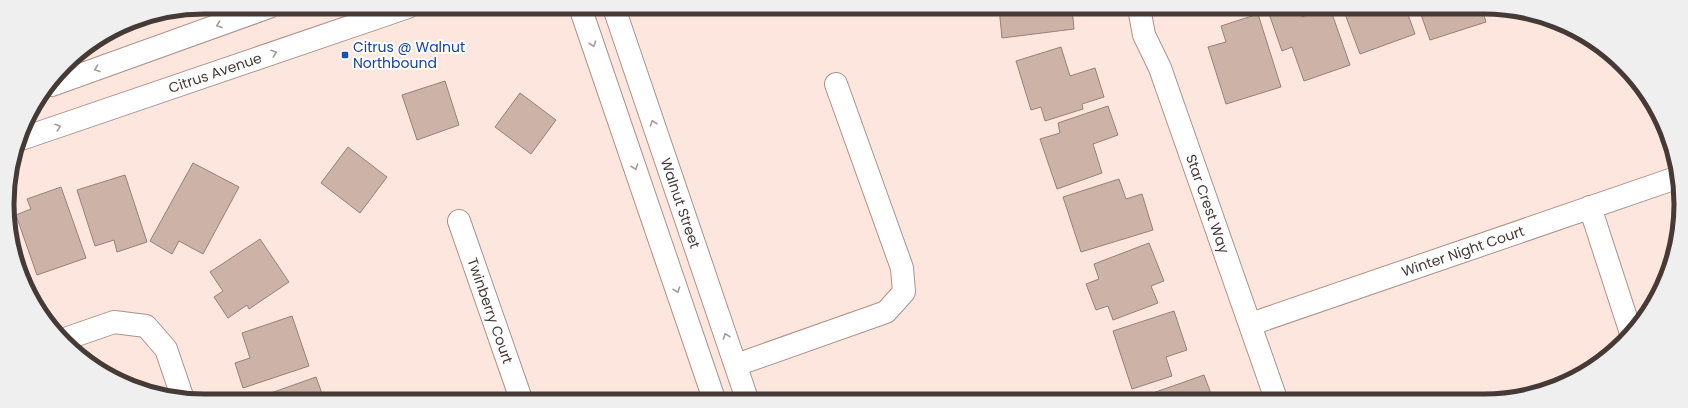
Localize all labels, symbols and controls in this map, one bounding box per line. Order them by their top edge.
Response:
one-way arrow [216,20,223,29]
place label: Citrus @ Walnut Northbound [353,37,465,73]
one-way arrow [588,41,596,48]
street label: Citrus Avenue [166,48,265,98]
one-way arrow [270,49,277,57]
marker: Citrus @ Walnut Northbound [340,50,350,60]
one-way arrow [93,64,100,72]
one-way arrow [649,120,658,127]
one-way arrow [55,123,62,131]
street label: Star Crest Way [1181,152,1234,256]
street label: Walnut Street [656,155,705,251]
one-way arrow [630,164,638,171]
street label: Winter Night Court [1399,221,1527,282]
street label: Twinberry Court [463,255,518,366]
one-way arrow [672,287,680,294]
one-way arrow [722,332,731,339]

